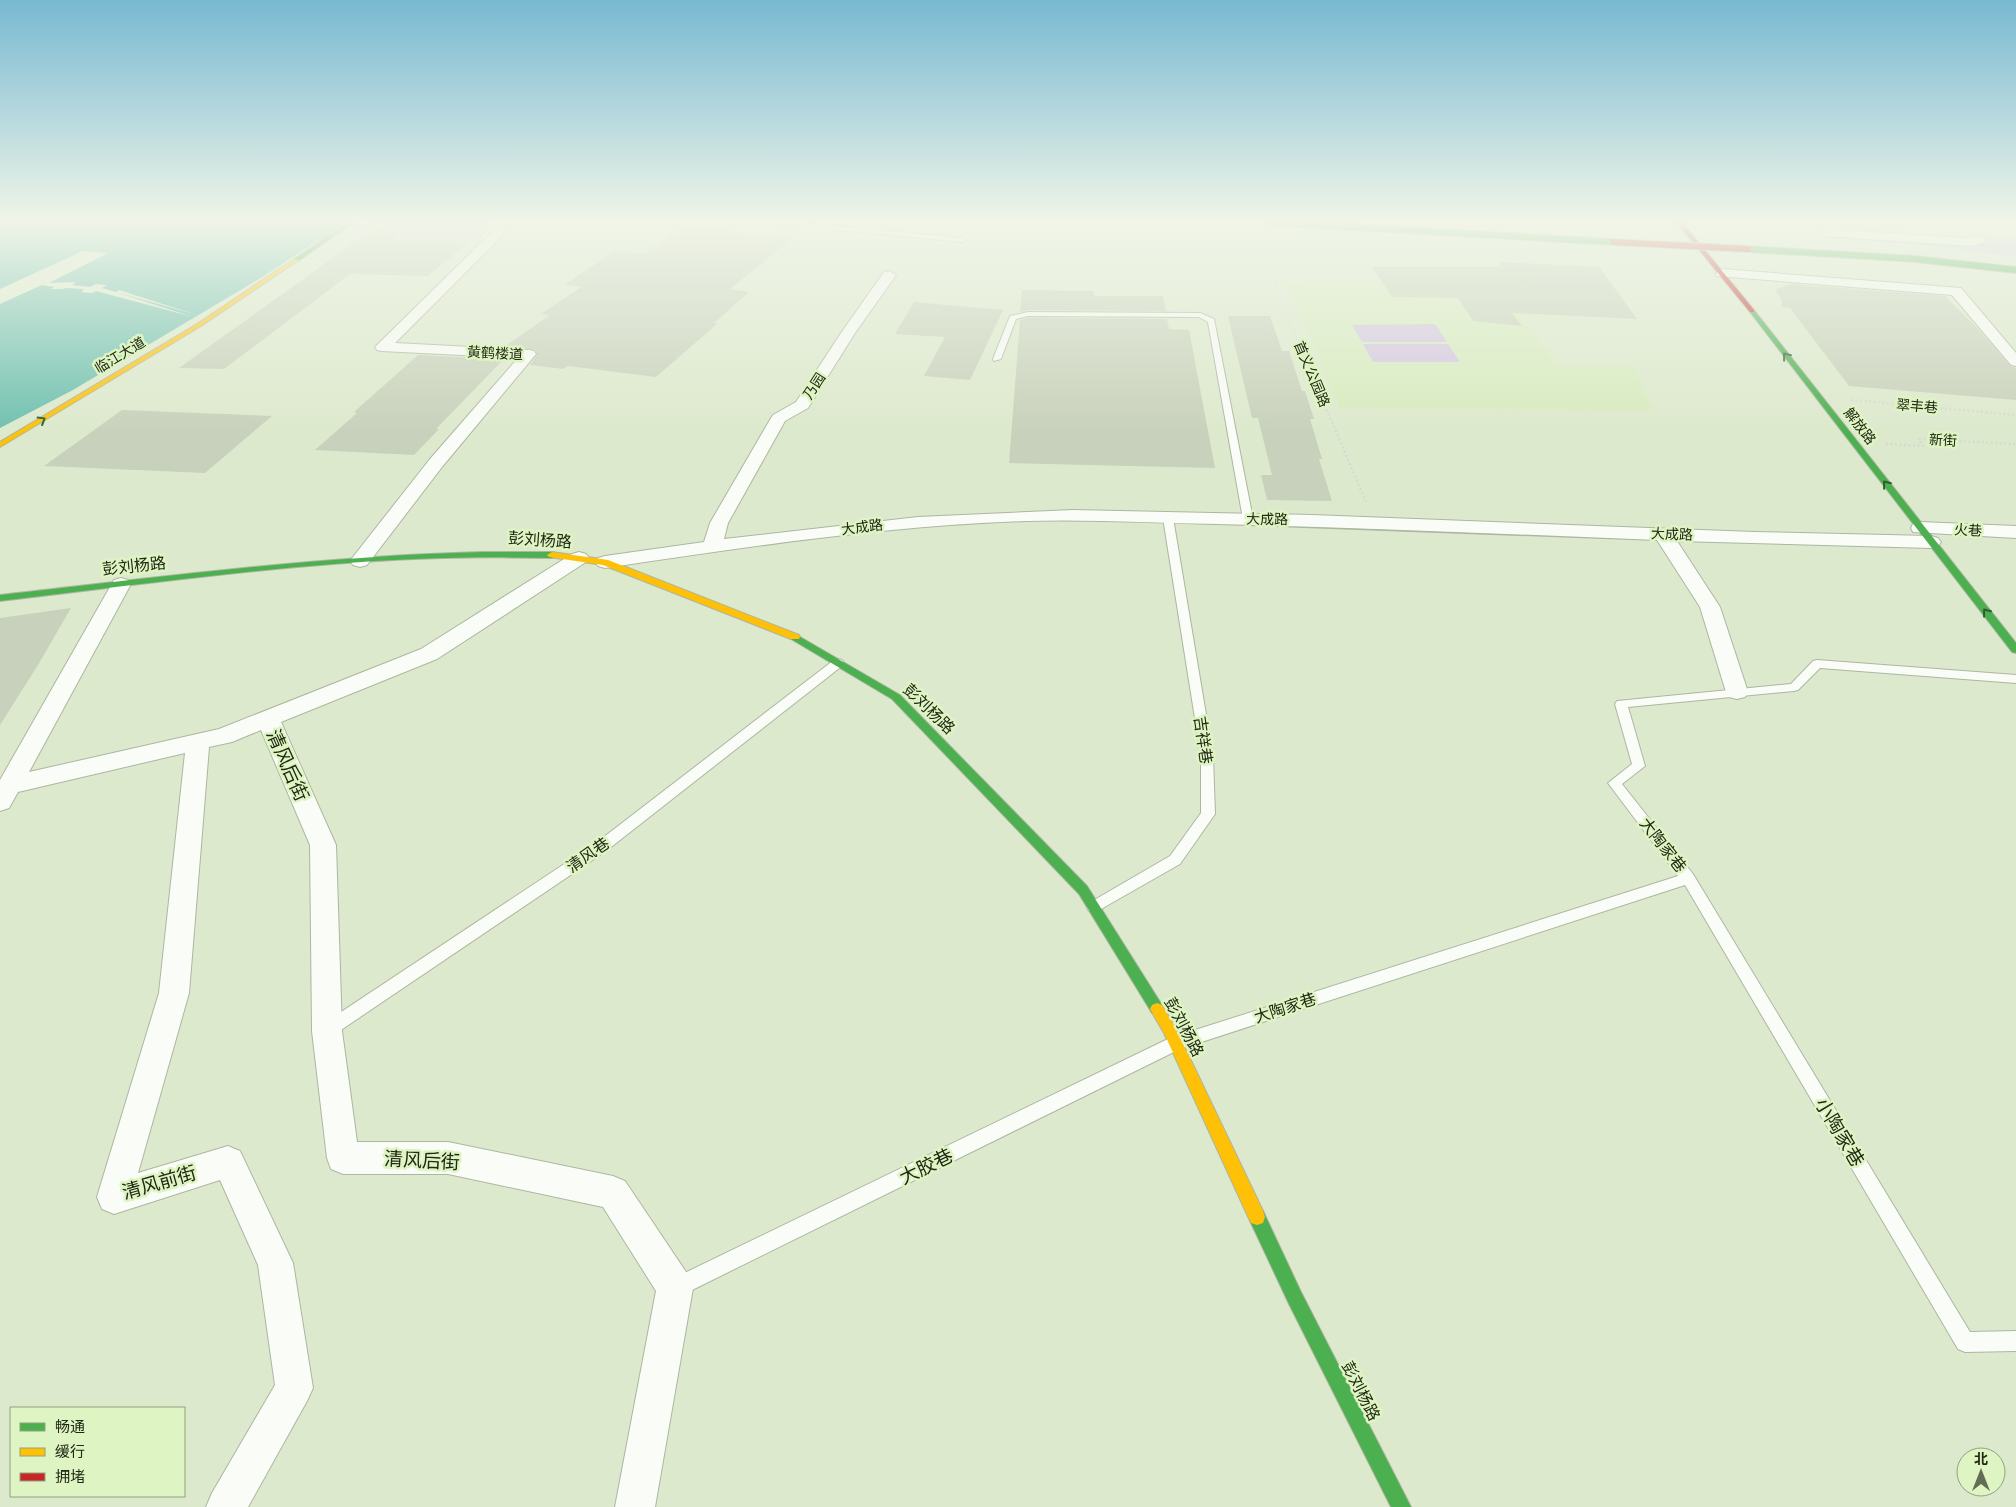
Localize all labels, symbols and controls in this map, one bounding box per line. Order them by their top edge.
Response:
street label: 临江大道 [92,334,148,376]
street label: 首义公园路 [1291,339,1333,409]
street label: 黄鹤楼道 [467,344,523,362]
one-way arrow [1783,352,1792,362]
street label: 乃园 [800,370,828,402]
street label: 翠丰巷 [1895,396,1939,416]
street label: 解放路 [1841,405,1879,447]
one-way arrow [36,417,45,426]
street label: 新街 [1929,431,1957,449]
one-way arrow [1883,481,1891,490]
street label: 大成路 [1246,511,1288,527]
street label: 大成路 [840,517,884,537]
street label: 火巷 [1954,521,1982,539]
street label: 大成路 [1651,525,1693,543]
street label: 彭刘杨路 [507,528,573,552]
street label: 彭刘杨路 [101,553,167,579]
one-way arrow [1983,609,1991,618]
street label: 彭刘杨路 [899,680,959,738]
street label: 吉祥巷 [1190,715,1216,765]
street label: 清风后街 [262,726,314,804]
street label: 大陶家巷 [1636,814,1690,876]
street label: 清风巷 [563,833,613,877]
street label: 大陶家巷 [1252,989,1318,1027]
street label: 彭刘杨路 [1161,994,1207,1060]
street label: 小陶家巷 [1811,1094,1869,1170]
street label: 大胶巷 [896,1144,956,1188]
street label: 清风后街 [383,1147,461,1173]
street label: 清风前街 [119,1161,199,1203]
street label: 彭刘杨路 [1338,1358,1384,1424]
legend [10,1407,185,1497]
text: 畅通 [55,1418,85,1435]
text: 缓行 [55,1443,85,1460]
north arrow [1956,1447,2006,1497]
text: 北 [1974,1451,1988,1467]
text: 拥堵 [55,1468,85,1485]

